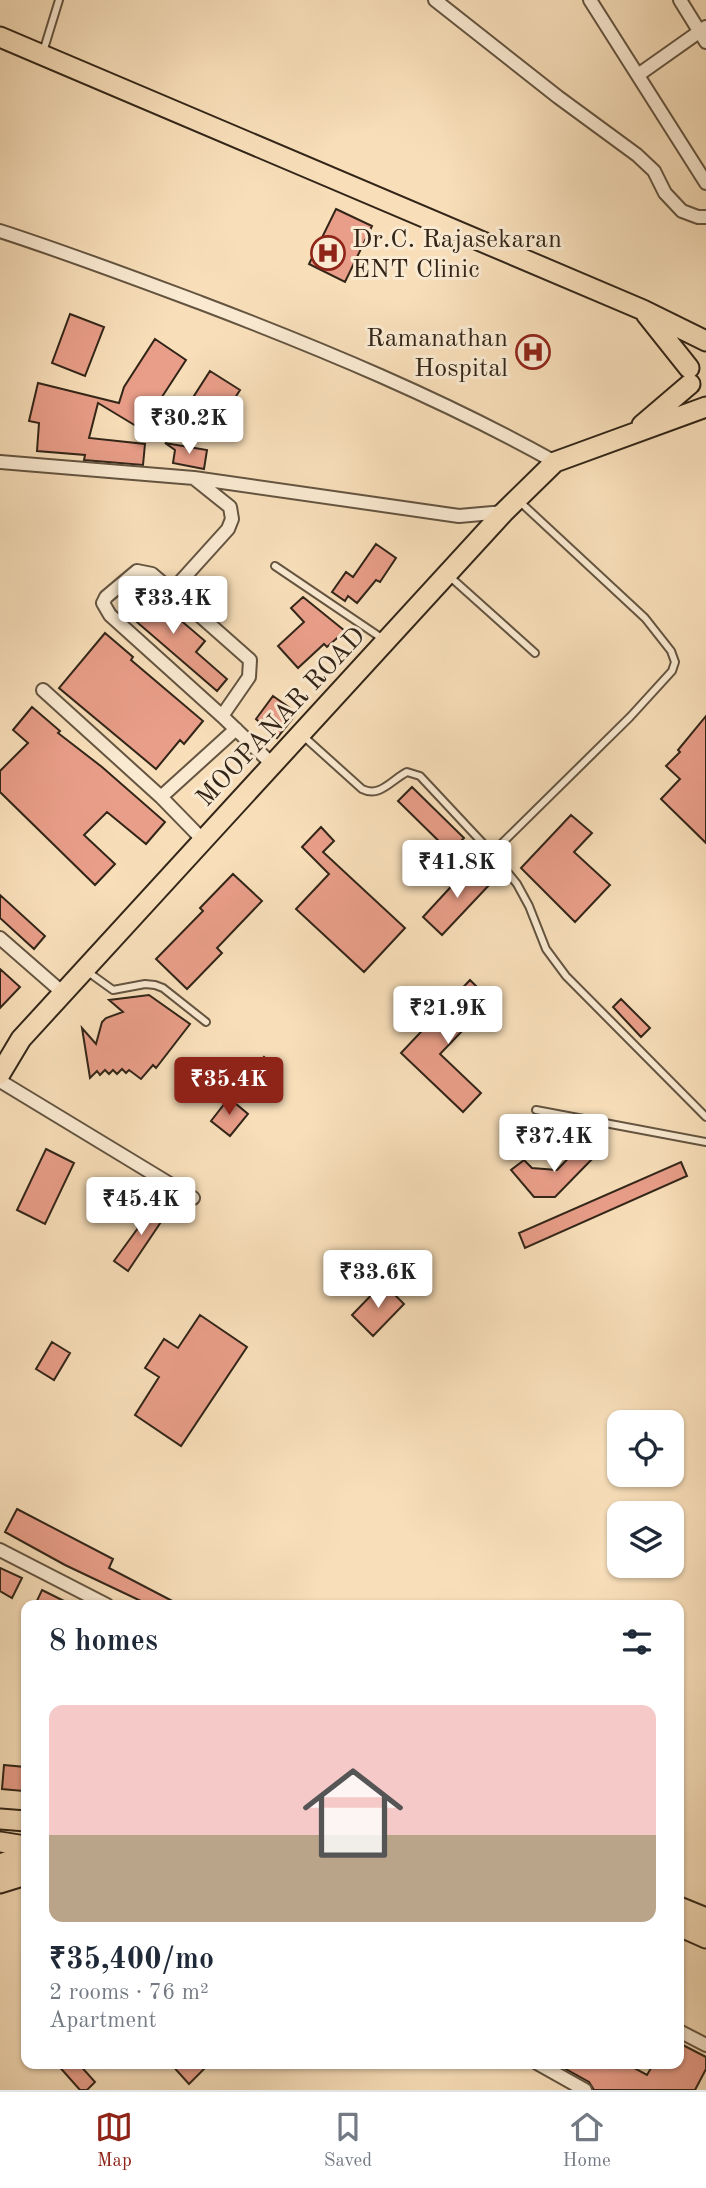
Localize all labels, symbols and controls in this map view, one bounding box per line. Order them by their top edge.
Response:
place label: Dr.C. Rajasekaran ENT Clinic [352,227,562,283]
hospital icon: Dr.C. Rajasekaran ENT Clinic [309,234,347,272]
place label: Ramanathan Hospital [366,326,508,382]
hospital icon: Ramanathan Hospital [514,333,552,371]
pin: ₹30.2K [132,396,246,456]
text: ₹30.2K [150,407,228,430]
pin: ₹33.4K [116,576,230,636]
text: ₹33.4K [134,587,212,610]
street label: MOOPANAR ROAD [192,623,371,812]
pin: ₹41.8K [400,841,514,900]
text: ₹41.8K [418,851,496,874]
pin: ₹21.9K [391,986,505,1046]
text: ₹21.9K [409,997,487,1020]
pin: ₹35.4K [172,1058,286,1117]
text: ₹35.4K [190,1068,268,1091]
pin: ₹37.4K [497,1114,611,1174]
text: ₹37.4K [515,1125,593,1148]
pin: ₹45.4K [84,1178,198,1237]
text: ₹45.4K [102,1188,180,1211]
pin: ₹33.6K [321,1250,435,1310]
text: ₹33.6K [339,1261,417,1284]
map controls [607,1410,684,1578]
button: locate [607,1410,684,1487]
button: layers [607,1501,684,1578]
icon: filters [618,1623,656,1661]
text: 8 homes [49,1627,158,1657]
icon: home [290,1750,416,1876]
text: ₹35,400/mo [49,1945,214,1975]
text: 2 rooms · 76 m² [49,1981,209,2004]
text: Apartment [49,2009,157,2032]
tab: Map [95,2108,133,2173]
tab: Saved [324,2108,372,2173]
tab: Home [563,2108,611,2173]

